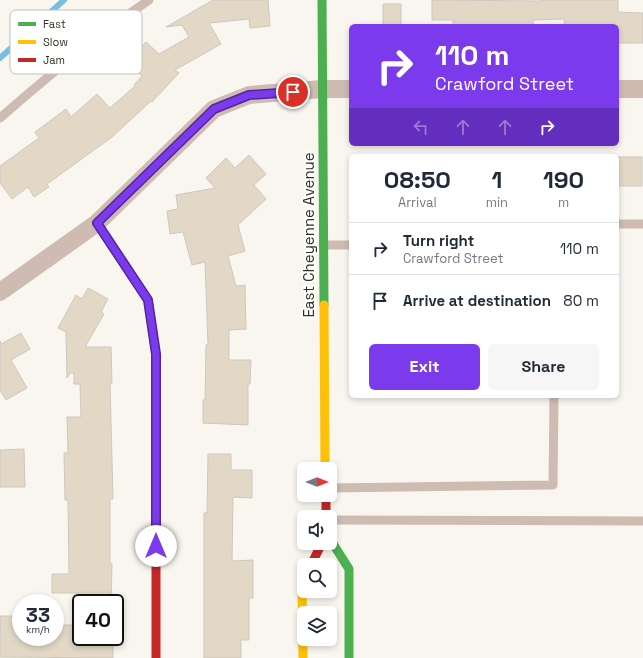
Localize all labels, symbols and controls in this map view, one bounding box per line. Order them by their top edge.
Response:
legend [10,10,142,74]
text: Fast [43,17,66,31]
text: Slow [43,35,68,49]
text: 110 m [435,37,509,73]
icon: right [369,40,421,92]
text: Jam [43,53,65,67]
text: Crawford Street [435,72,574,95]
pin [276,75,310,109]
icon: arrive [282,81,304,103]
icon: left [410,116,432,138]
icon: ahead [452,116,474,138]
icon: ahead [494,116,516,138]
icon: right [536,116,558,138]
street label: East Cheyenne Avenue [299,152,318,318]
text: 08:50 [384,164,451,195]
text: 1 [491,164,502,195]
text: 190 [543,164,584,195]
text: Arrival [398,194,437,211]
text: min [486,194,508,211]
text: m [558,194,569,211]
text: Turn right [403,231,474,250]
icon: right [369,238,391,260]
text: 110 m [560,239,599,258]
text: Crawford Street [403,250,503,267]
icon: arrive [369,290,391,312]
text: Arrive at destination [403,291,551,310]
text: 80 m [563,291,599,310]
button: Exit [369,344,480,390]
button: Share [488,344,599,390]
north arrow [297,462,337,502]
map controls [297,462,337,646]
button: sound [297,510,337,550]
position arrow [135,525,177,567]
button: search [297,558,337,598]
speed limit sign: 40 [72,594,124,646]
text: 33 [26,602,50,628]
button: layers [297,606,337,646]
text: km/h [26,623,50,636]

